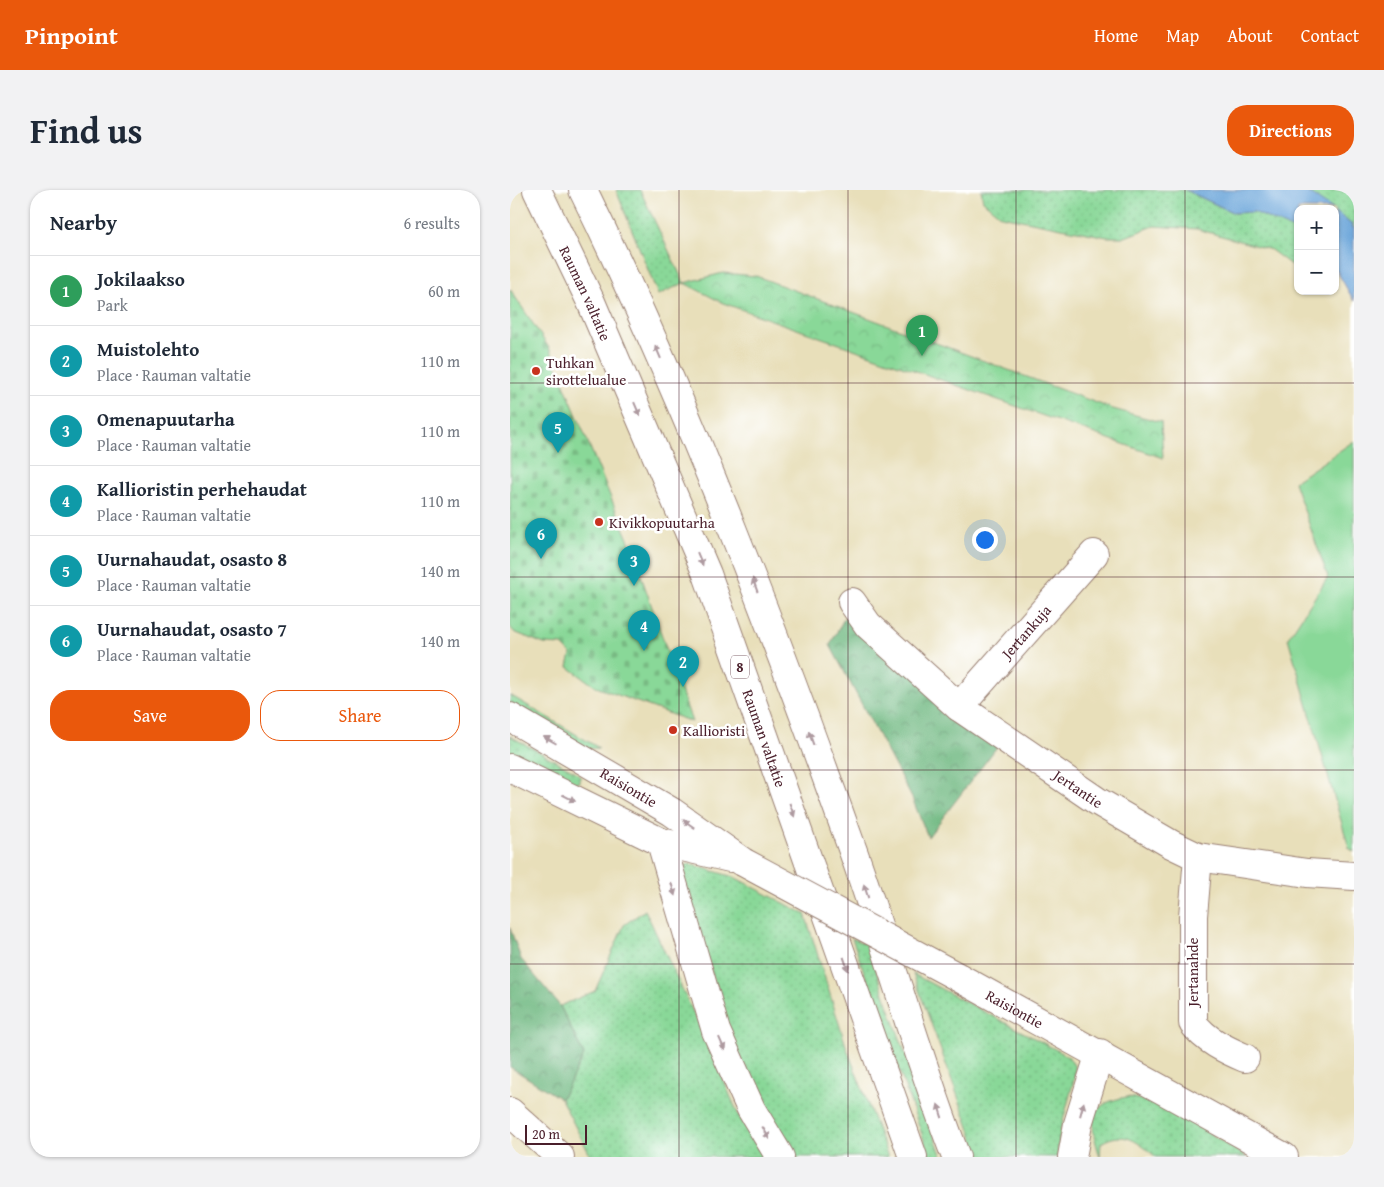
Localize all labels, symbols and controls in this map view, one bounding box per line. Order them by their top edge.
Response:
text: Pinpoint [25,18,118,53]
text: Home [1094,22,1138,49]
text: Map [1166,22,1199,49]
text: About [1227,22,1273,49]
text: Contact [1301,22,1359,49]
text: Find us [30,105,143,156]
button: Directions [1227,105,1354,156]
map controls [1294,205,1339,295]
button: + [1294,205,1339,250]
text: Nearby [50,207,117,238]
text: 6 results [403,211,460,235]
street label: Rauman valtatie [555,242,617,344]
button: − [1294,250,1339,295]
text: Jokilaakso [97,265,185,293]
text: 1 [62,279,70,303]
text: 60 m [428,279,460,303]
text: Park [97,293,128,317]
pin: 1 [906,315,938,356]
text: Muistolehto [97,335,199,363]
one-way arrow [654,345,662,359]
text: 2 [62,349,70,373]
text: 110 m [420,349,460,373]
place label: Tuhkan sirottelualue [546,352,626,390]
text: Place · Rauman valtatie [97,363,251,387]
marker: Tuhkan sirottelualue [530,365,542,377]
one-way arrow [634,402,641,417]
text: Omenapuutarha [97,405,235,433]
pin: 5 [542,412,574,453]
text: 3 [62,419,70,443]
text: 110 m [420,419,460,443]
text: Place · Rauman valtatie [97,433,251,457]
text: Kallioristin perhehaudat [97,475,307,503]
text: 4 [62,489,70,513]
text: 110 m [420,489,460,513]
text: Place · Rauman valtatie [97,503,251,527]
place label: Kivikkopuutarha [609,512,715,533]
marker: Kivikkopuutarha [593,516,605,528]
pin: 6 [525,518,557,559]
your location [972,527,998,553]
text: Uurnahaudat, osasto 8 [97,545,287,573]
pin: 3 [618,545,650,586]
one-way arrow [697,552,705,566]
text: 5 [62,559,70,583]
text: 140 m [420,559,460,583]
text: Place · Rauman valtatie [97,573,251,597]
one-way arrow [751,577,759,592]
street label: Jertankuja [995,600,1055,664]
pin: 4 [628,610,660,651]
text: Uurnahaudat, osasto 7 [97,615,287,643]
text: 6 [62,629,70,653]
text: 140 m [420,629,460,653]
text: Place · Rauman valtatie [97,643,251,667]
pin: 2 [667,646,699,687]
road number: 8 [731,656,749,678]
street label: Rauman valtatie [738,686,792,790]
button: Save [50,690,250,741]
button: Share [260,690,460,741]
place label: Kallioristi [683,720,745,741]
marker: Kallioristi [667,724,679,736]
one-way arrow [807,730,814,745]
one-way arrow [543,736,556,745]
street label: Raisiontie [597,762,661,812]
street label: Jertantie [1048,763,1107,813]
one-way arrow [562,794,576,802]
one-way arrow [789,803,796,818]
one-way arrow [682,819,696,829]
one-way arrow [670,882,678,897]
one-way arrow [862,883,870,898]
street label: Jertanahde [1182,937,1203,1009]
one-way arrow [843,956,850,971]
street label: Raisiontie [982,984,1047,1033]
one-way arrow [719,1037,727,1051]
one-way arrow [1078,1102,1086,1117]
one-way arrow [935,1103,943,1118]
scale bar [525,1122,588,1145]
text: 20 m [532,1124,560,1144]
one-way arrow [761,1126,770,1139]

